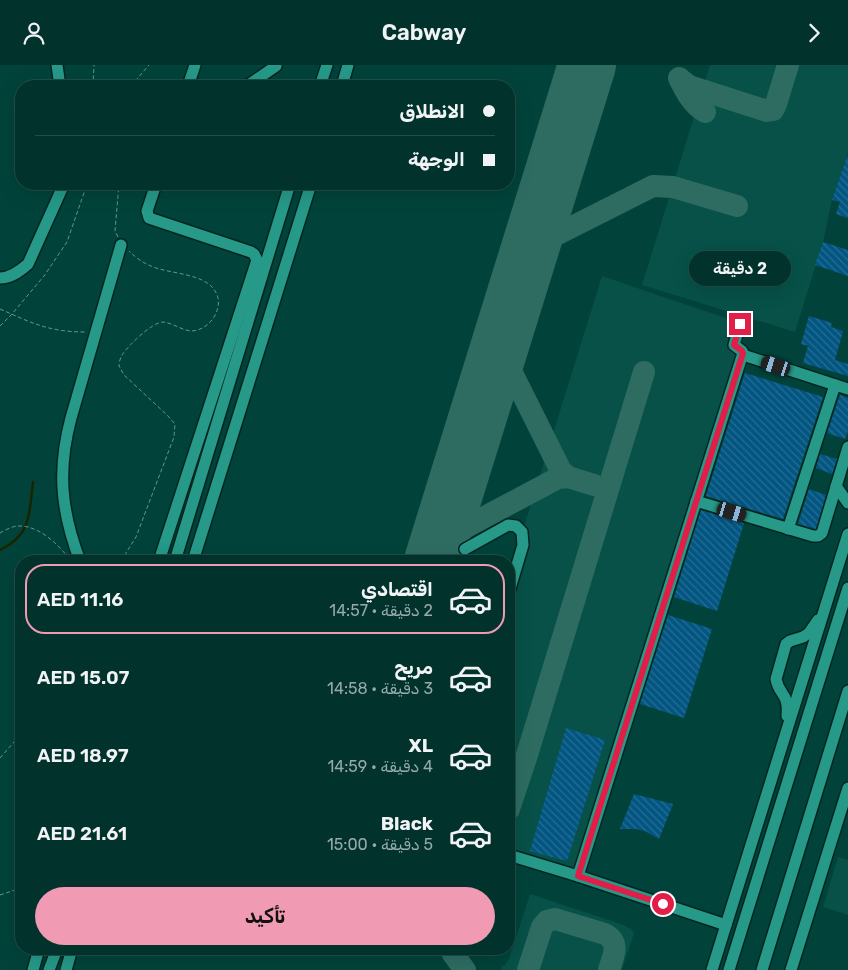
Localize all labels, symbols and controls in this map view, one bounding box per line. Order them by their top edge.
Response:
icon: person [20,19,48,47]
text: Cabway [382,19,466,46]
icon: forward [800,19,828,47]
text: الانطلاق [399,100,465,123]
text: الوجهة [408,148,465,171]
callout: 2 دقيقة [689,251,791,287]
text: 2 دقيقة [713,259,767,278]
route end [729,313,751,335]
car [759,354,792,378]
car [715,500,748,524]
icon: car [448,577,493,622]
text: اقتصادي [361,578,433,601]
text: AED 11.16 [37,588,123,611]
text: 2 دقيقة · 14:57 [329,601,433,620]
icon: car [448,655,493,700]
text: مريح [394,656,433,679]
text: AED 15.07 [37,666,129,689]
text: 3 دقيقة · 14:58 [327,679,433,698]
icon: car [448,733,493,778]
text: XL [409,734,433,757]
text: AED 18.97 [37,744,129,767]
text: 4 دقيقة · 14:59 [327,757,433,776]
icon: car [448,811,493,856]
text: Black [381,812,433,835]
text: AED 21.61 [37,822,127,845]
text: 5 دقيقة · 15:00 [327,835,433,854]
button: تأكيد [35,887,495,945]
route start [652,893,674,915]

